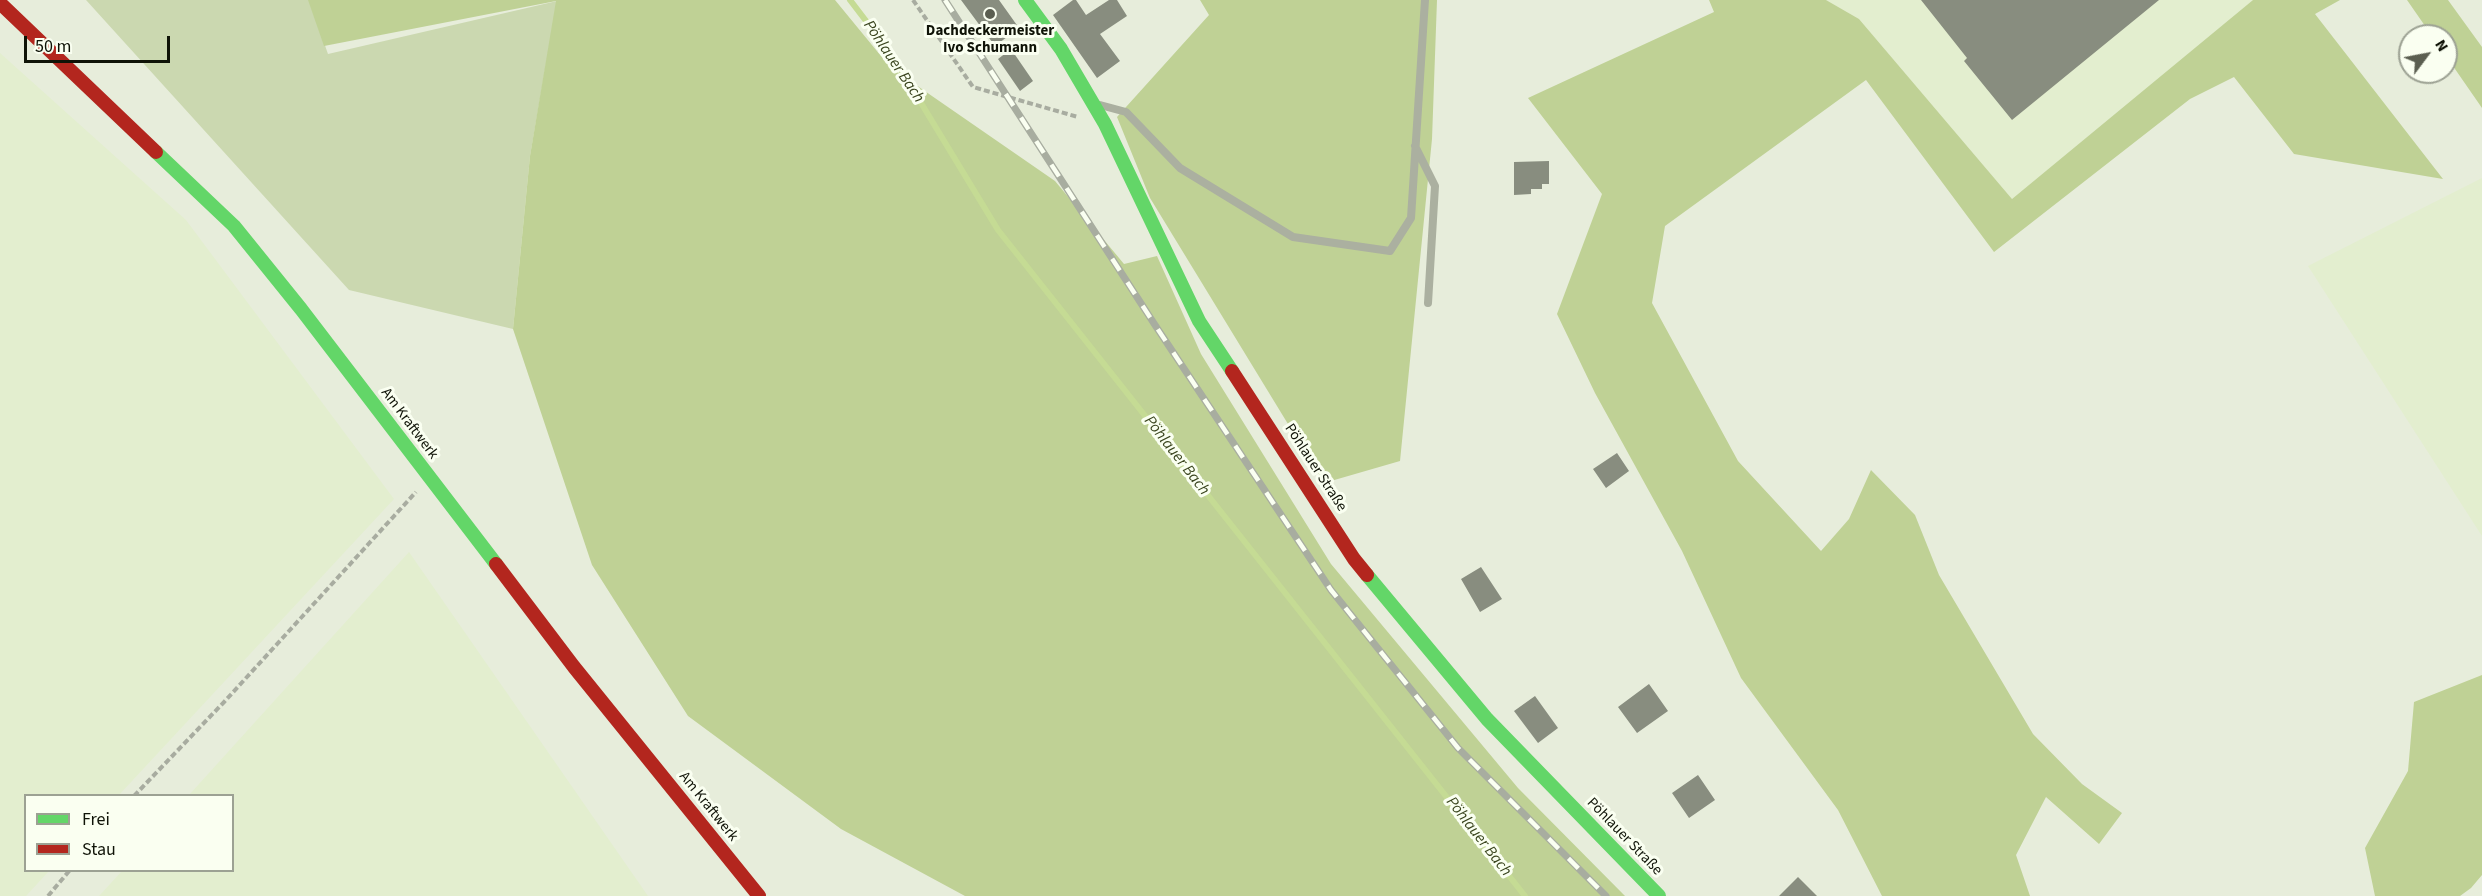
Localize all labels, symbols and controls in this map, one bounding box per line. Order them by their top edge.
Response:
marker: Dachdeckermeister Ivo Schumann [983,7,997,21]
water label: Pöhlauer Bach [858,17,928,107]
place label: Dachdeckermeister Ivo Schumann [926,23,1054,58]
scale bar [27,24,172,62]
north arrow [2398,24,2458,84]
text: 50 m [35,34,71,59]
text: N [2429,35,2454,56]
street label: Am Kraftwerk [376,385,442,463]
water label: Pöhlauer Bach [1139,413,1213,499]
street label: Pöhlauer Straße [1280,421,1350,515]
street label: Am Kraftwerk [674,769,742,845]
legend [24,794,234,872]
water label: Pöhlauer Bach [1441,794,1515,880]
street label: Pöhlauer Straße [1583,794,1665,880]
text: Frei [82,807,110,832]
text: Stau [82,837,116,862]

